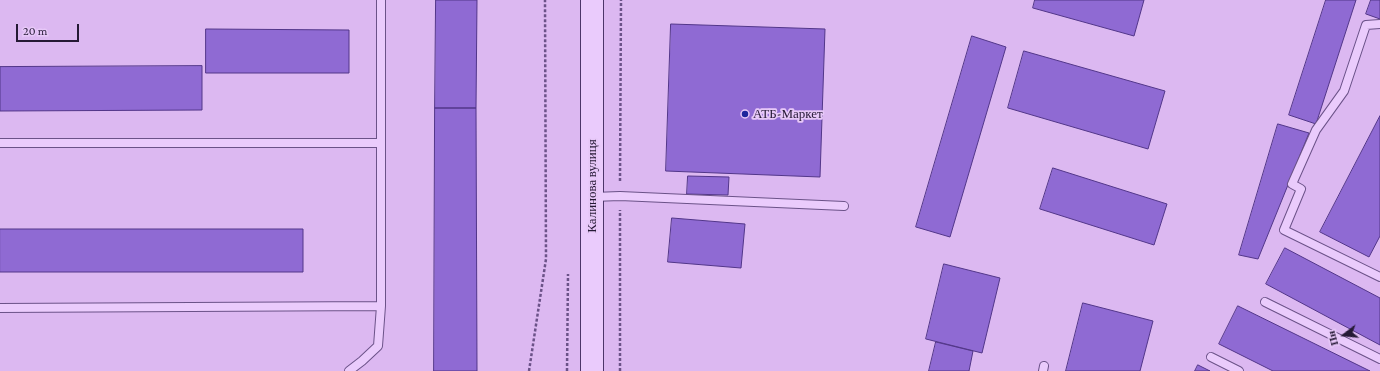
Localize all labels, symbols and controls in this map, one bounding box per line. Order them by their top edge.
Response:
scale bar [18,16,81,42]
text: 20 m [23,24,47,38]
place label: АТБ-Маркет [753,106,823,122]
marker: АТБ-Маркет [740,109,750,119]
street label: Калинова вулиця [584,139,600,233]
north arrow [1324,315,1364,355]
text: Пн [1325,329,1340,347]

